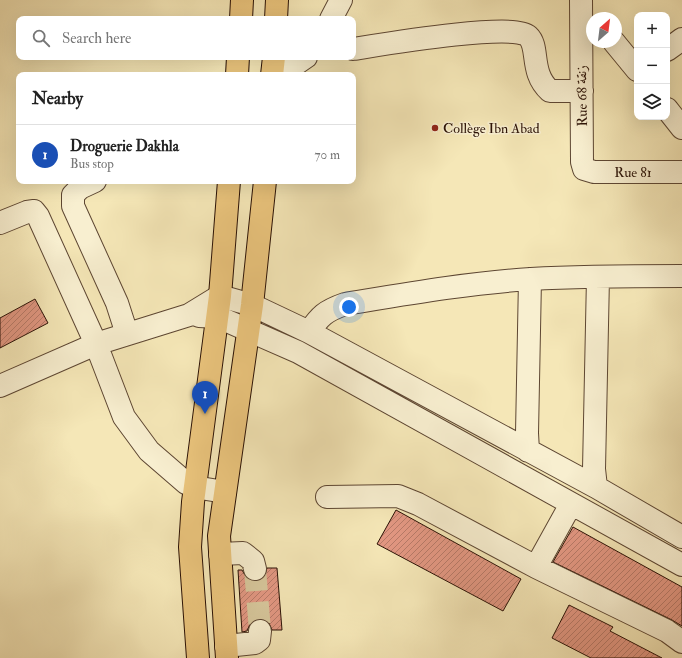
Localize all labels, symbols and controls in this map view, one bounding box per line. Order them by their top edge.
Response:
north arrow [586,12,622,48]
map controls [634,12,670,120]
button: + [634,12,670,48]
search box [16,16,356,60]
icon: search [30,27,52,49]
text: Search here [62,29,131,48]
button: − [634,48,670,84]
street label: Rue 68 زنقة [573,65,591,127]
button: layers [634,84,670,120]
text: Nearby [32,88,83,109]
place label: Collège Ibn Abad [443,120,540,137]
marker: Collège Ibn Abad [430,123,440,133]
text: Droguerie Dakhla [70,137,179,156]
text: 1 [43,147,47,163]
text: 70 m [315,147,340,163]
text: Bus stop [70,156,114,172]
street label: Rue 81 [614,164,652,181]
your location [339,297,359,317]
pin: 1 [192,381,218,414]

